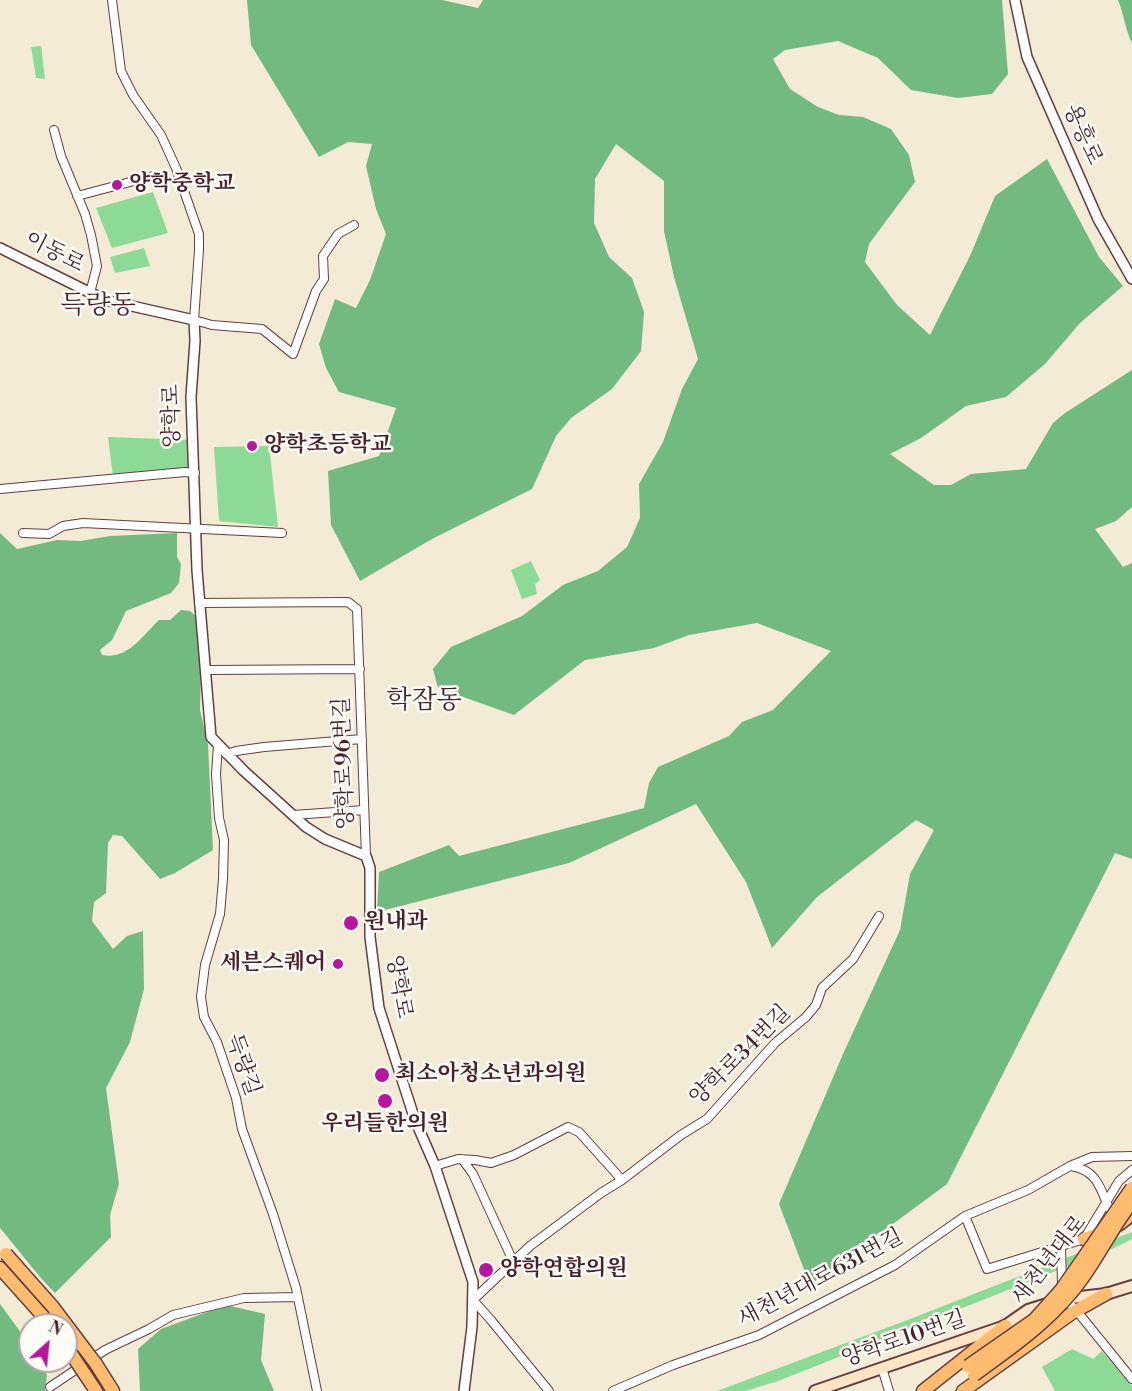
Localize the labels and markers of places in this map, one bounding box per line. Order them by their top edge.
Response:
place label: 양학중학교 [129,172,235,198]
marker: 양학중학교 [110,178,124,192]
place label: 양학초등학교 [264,433,392,459]
marker: 양학초등학교 [245,439,259,453]
place label: 원내과 [364,910,428,936]
marker: 원내과 [342,914,360,932]
place label: 세븐스퀘어 [220,951,326,977]
marker: 세븐스퀘어 [331,957,345,971]
place label: 최소아청소년과의원 [395,1062,586,1088]
marker: 최소아청소년과의원 [373,1066,391,1084]
marker: 우리들한의원 [376,1092,394,1110]
place label: 우리들한의원 [321,1112,449,1138]
place label: 양학연합의원 [500,1257,628,1283]
marker: 양학연합의원 [477,1261,495,1279]

